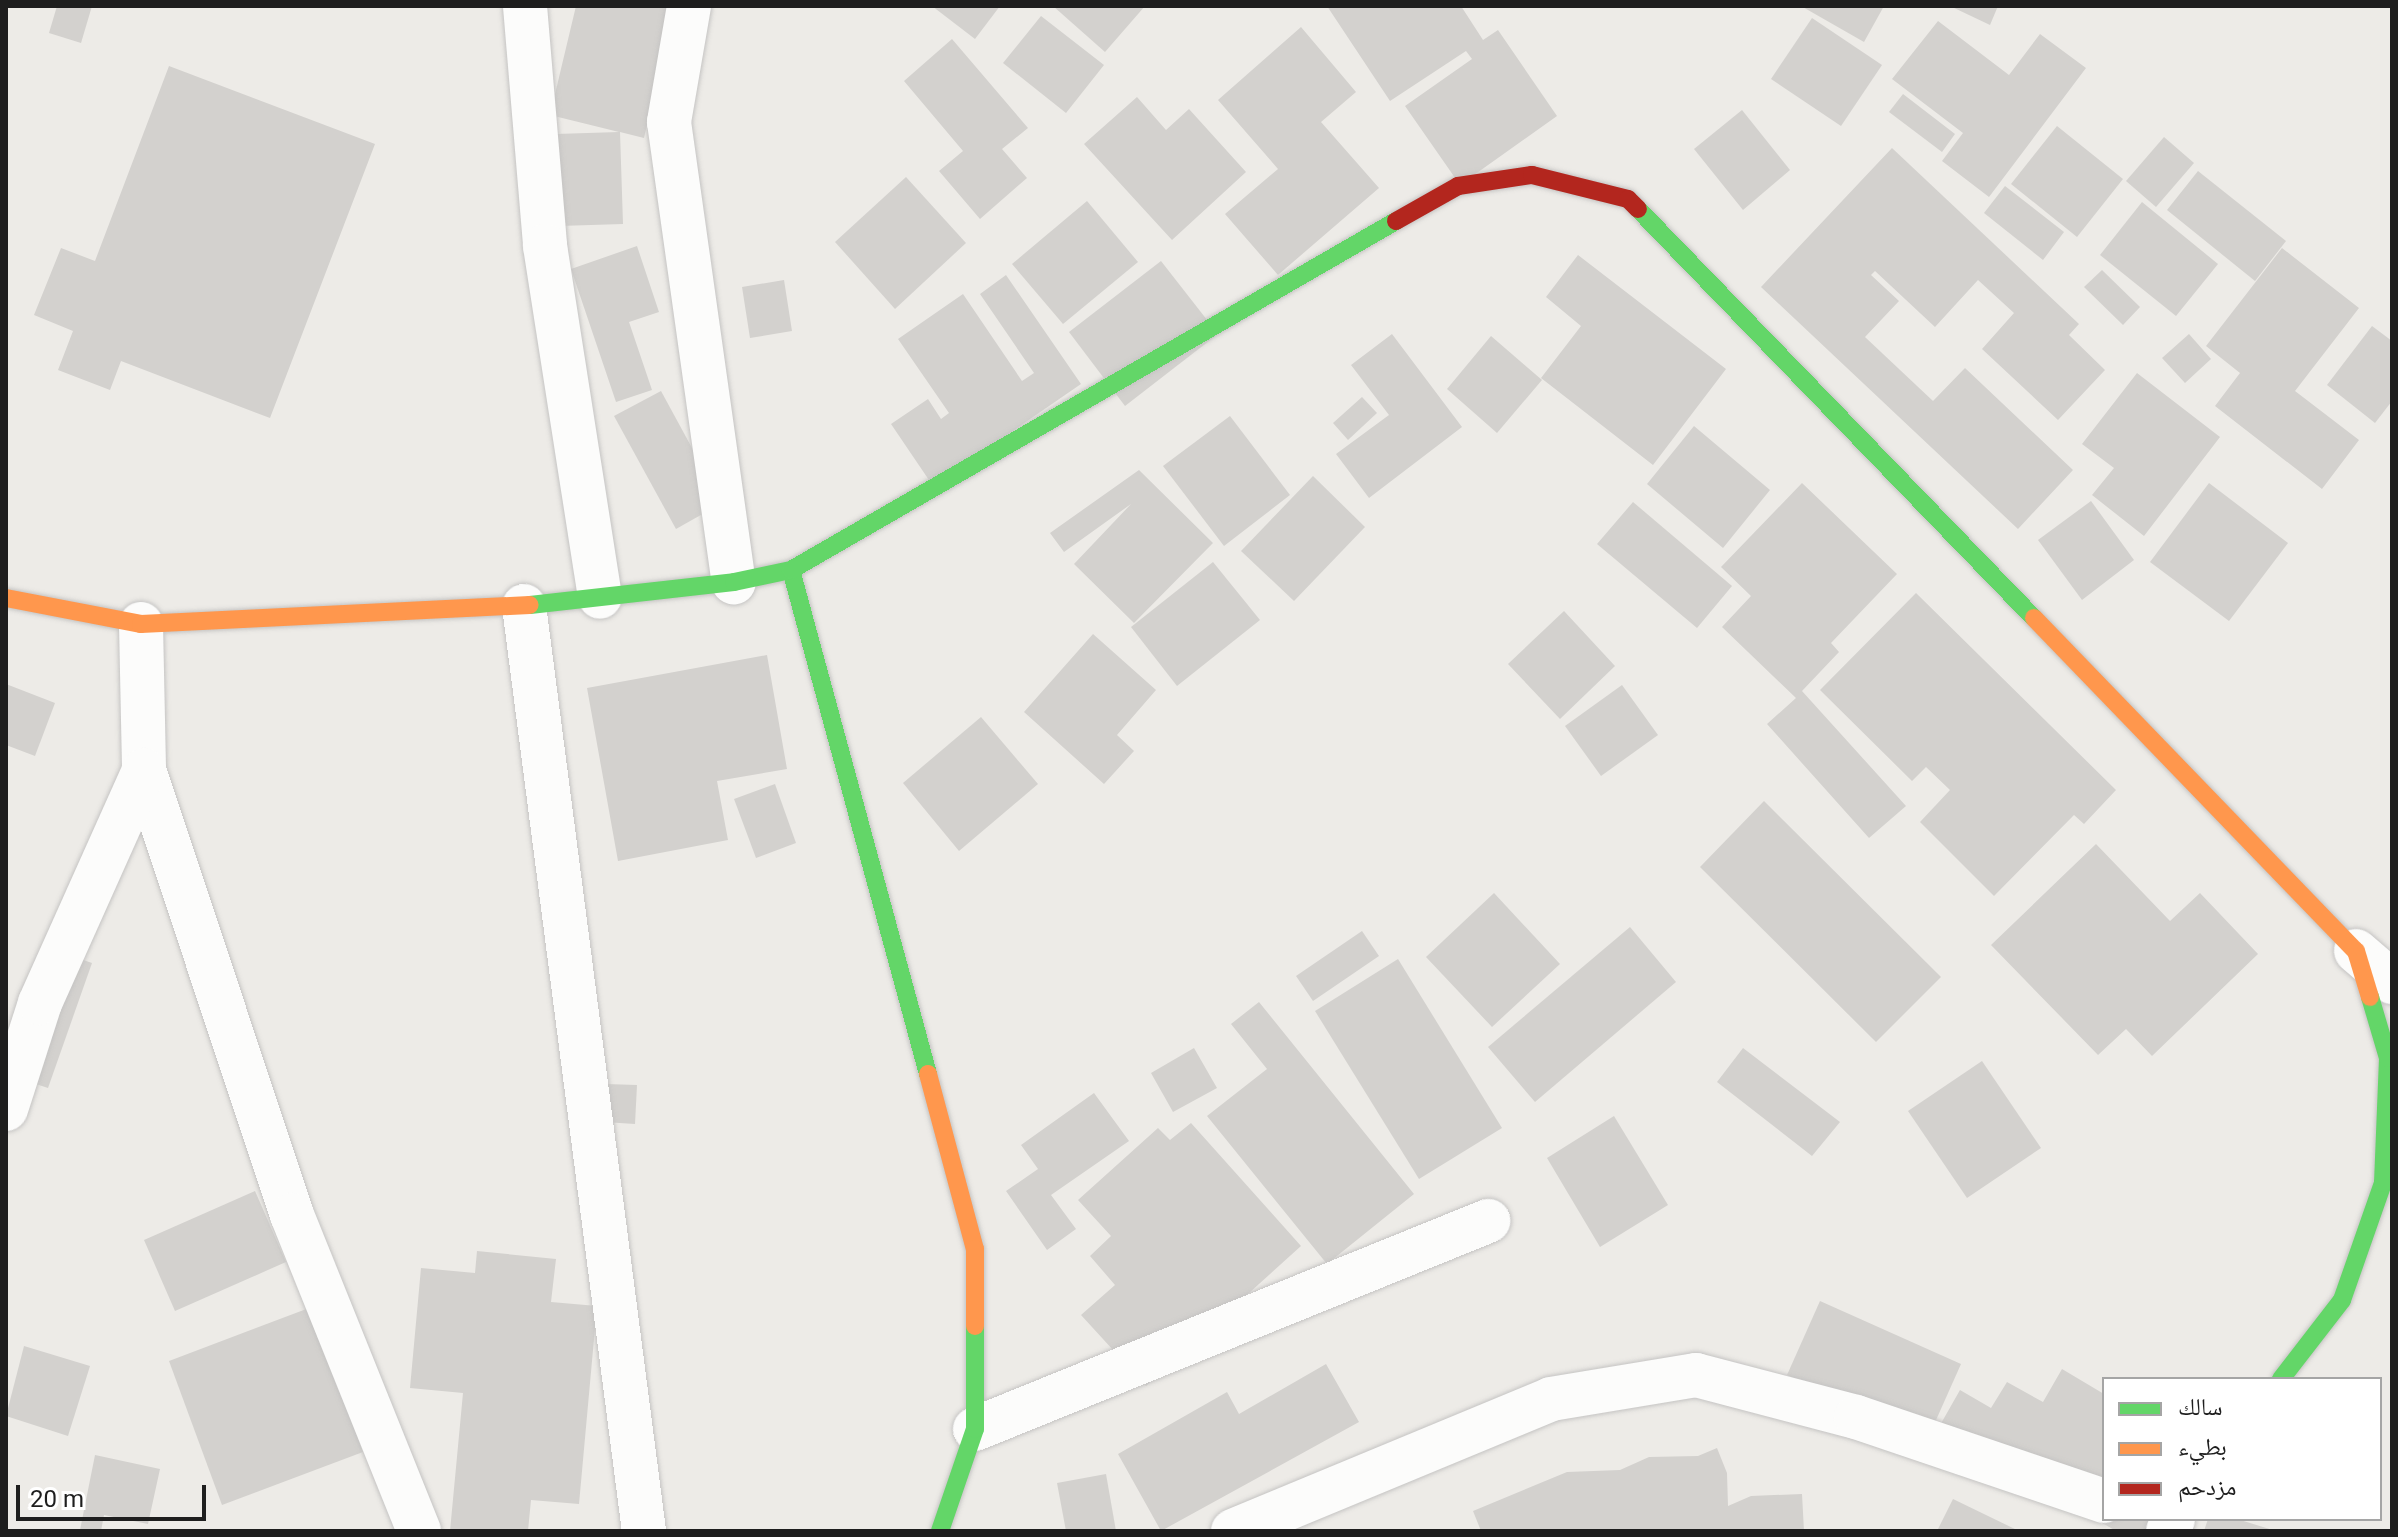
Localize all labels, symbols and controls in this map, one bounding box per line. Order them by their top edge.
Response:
legend [2102,1377,2382,1521]
text: سالك [2178,1393,2223,1421]
text: بطيء [2178,1433,2227,1461]
scale bar [20,1469,210,1519]
text: مزدحم [2178,1473,2237,1501]
text: 20 m [30,1485,84,1513]

